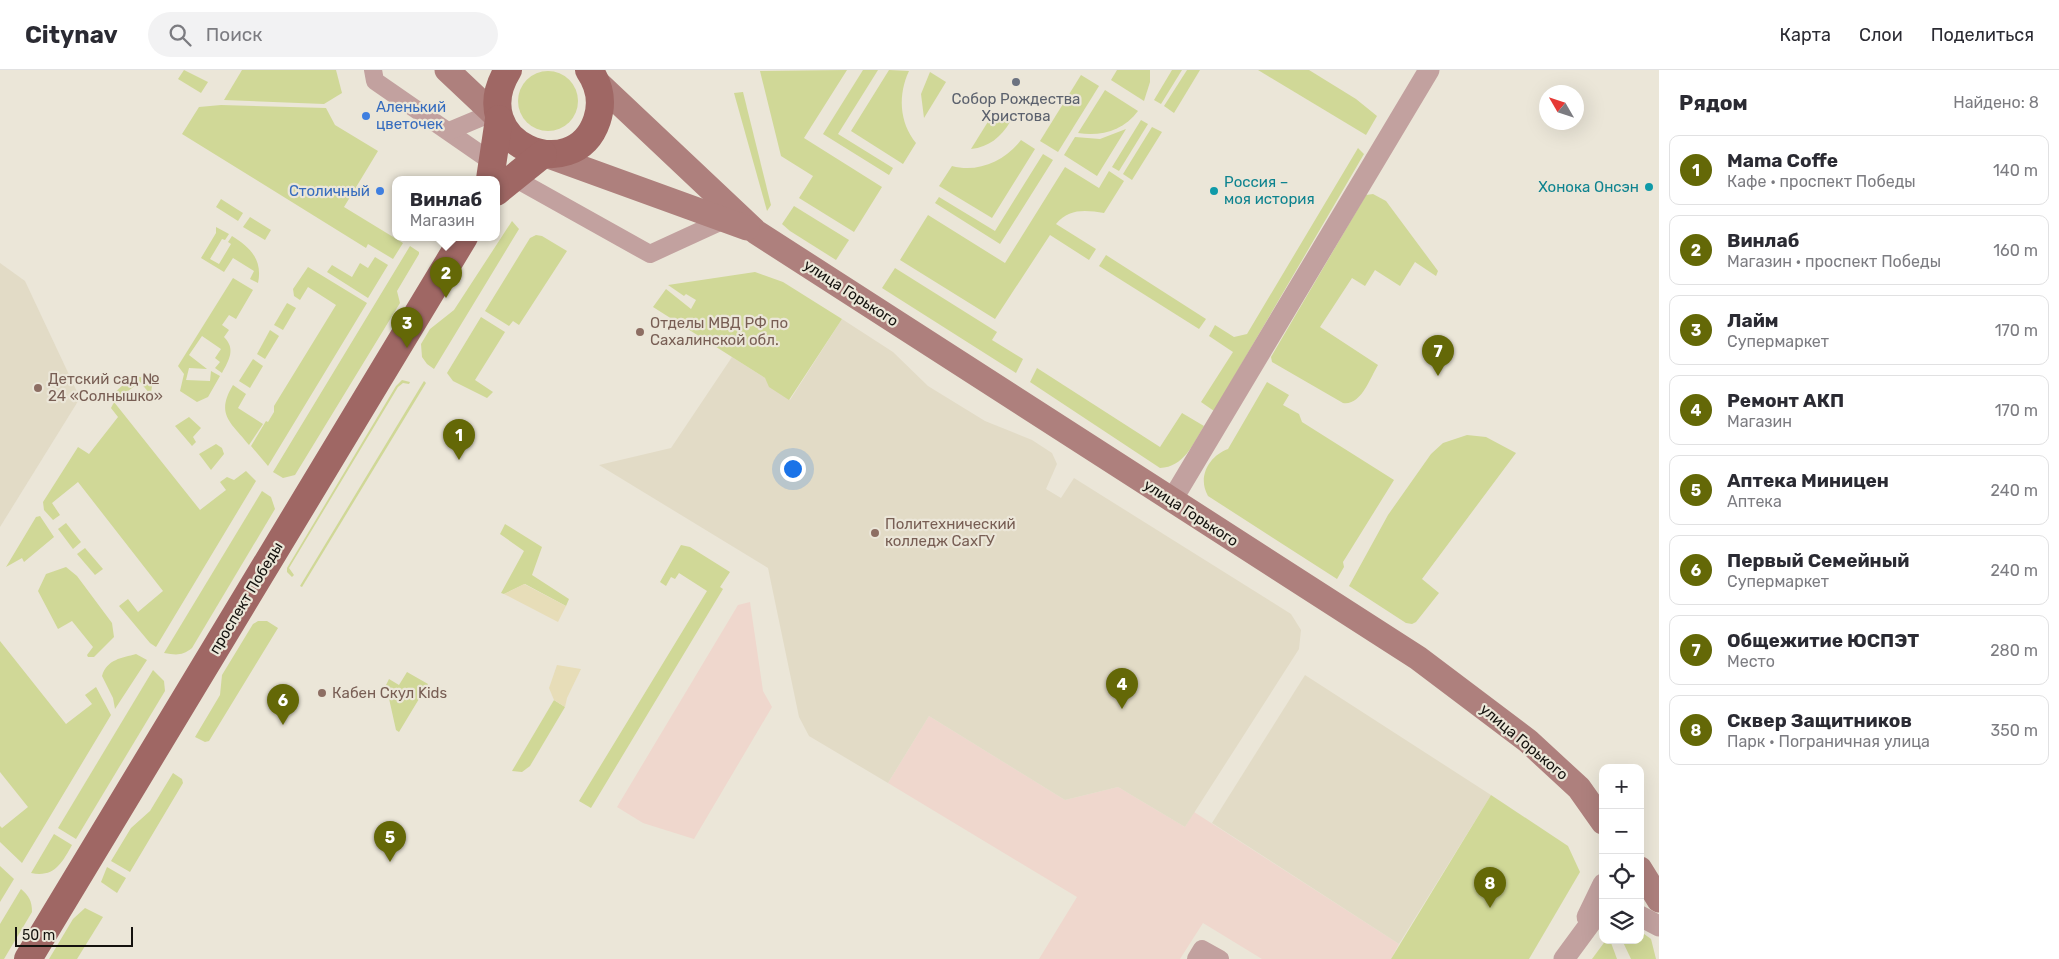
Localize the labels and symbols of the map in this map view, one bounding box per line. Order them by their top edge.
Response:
marker: Собор Рождества Христова [1010,76,1022,88]
north arrow [1539,85,1584,130]
place label: Собор Рождества Христова [952,90,1080,125]
place label: Аленький цветочек [376,98,446,133]
marker: Аленький цветочек [360,110,372,122]
place label: Россия – моя история [1224,173,1315,208]
place label: Хонока Онсэн [1538,178,1639,196]
marker: Хонока Онсэн [1643,181,1655,193]
place label: Столичный [289,182,370,200]
marker: Столичный [374,185,386,197]
marker: Россия – моя история [1208,185,1220,197]
street label: улица Горького [800,256,902,330]
pin: 2 [430,257,462,298]
pin: 3 [391,307,423,348]
place label: Отделы МВД РФ по Сахалинской обл. [650,314,788,349]
marker: Отделы МВД РФ по Сахалинской обл. [634,326,646,338]
pin: 7 [1422,335,1454,376]
place label: Детский сад № 24 «Солнышко» [48,370,163,405]
marker: Детский сад № 24 «Солнышко» [32,382,44,394]
pin: 1 [443,419,475,460]
your location [780,456,806,482]
street label: улица Горького [1140,476,1242,550]
place label: Политехнический колледж СахГУ [885,515,1016,550]
marker: Политехнический колледж СахГУ [869,527,881,539]
street label: проспект Победы [205,539,287,657]
pin: 4 [1106,668,1138,709]
pin: 6 [267,684,299,725]
place label: Кабен Скул Kids [332,684,448,702]
marker: Кабен Скул Kids [316,687,328,699]
street label: улица Горького [1476,700,1572,784]
pin: 5 [374,821,406,862]
pin: 8 [1474,867,1506,908]
scale bar [15,924,132,947]

